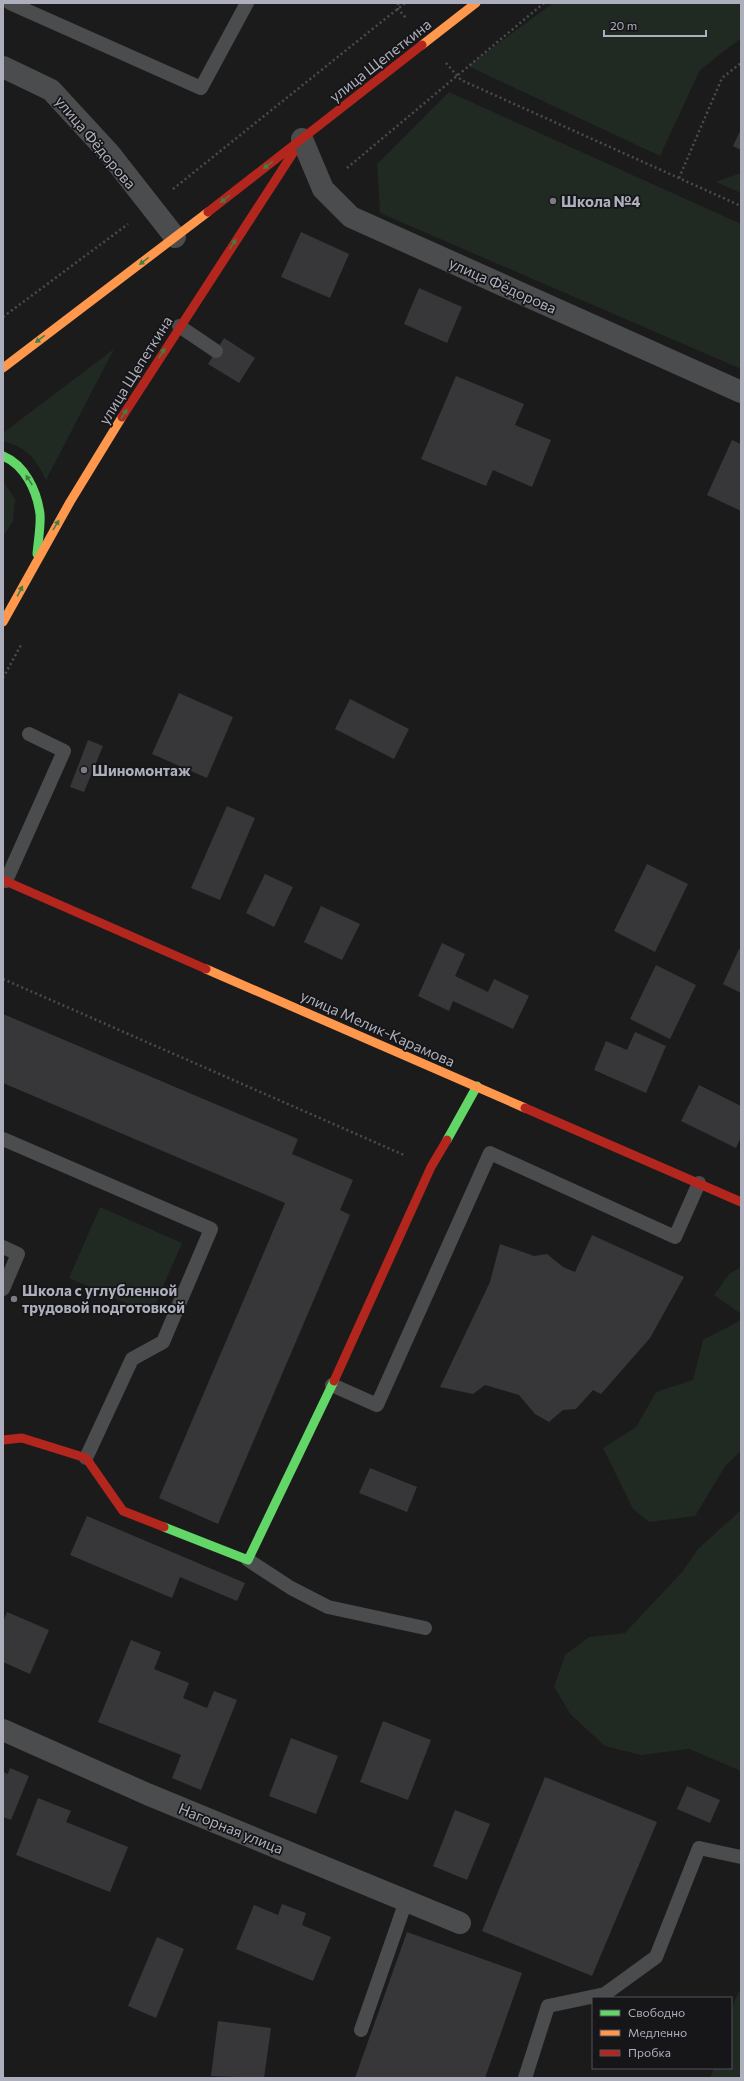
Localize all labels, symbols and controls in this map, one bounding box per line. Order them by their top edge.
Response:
scale bar [604,12,706,38]
street label: улица Щепеткина [325,15,435,105]
text: 20 m [610,18,637,32]
street label: улица Фёдорова [52,92,140,192]
one-way arrow [262,161,273,169]
place label: Школа №4 [561,192,641,210]
one-way arrow [220,194,230,202]
marker: Школа №4 [548,196,558,206]
one-way arrow [229,239,237,250]
street label: улица Фёдорова [446,253,560,317]
one-way arrow [138,256,149,265]
street label: улица Щепеткина [94,313,176,427]
one-way arrow [35,335,46,344]
one-way arrow [158,348,166,358]
one-way arrow [120,408,127,420]
one-way arrow [25,475,33,486]
one-way arrow [53,519,60,531]
one-way arrow [17,585,23,596]
place label: Шиномонтаж [92,761,191,779]
marker: Шиномонтаж [79,765,89,775]
street label: улица Мелик-Карамова [298,986,458,1070]
place label: Школа с углубленной трудовой подготовкой [22,1281,185,1316]
marker: Школа с углубленной трудовой подготовкой [9,1294,19,1304]
street label: Нагорная улица [176,1799,286,1857]
legend [592,1997,732,2069]
text: Свободно [628,2005,685,2019]
text: Медленно [628,2025,687,2039]
text: Пробка [628,2045,671,2059]

